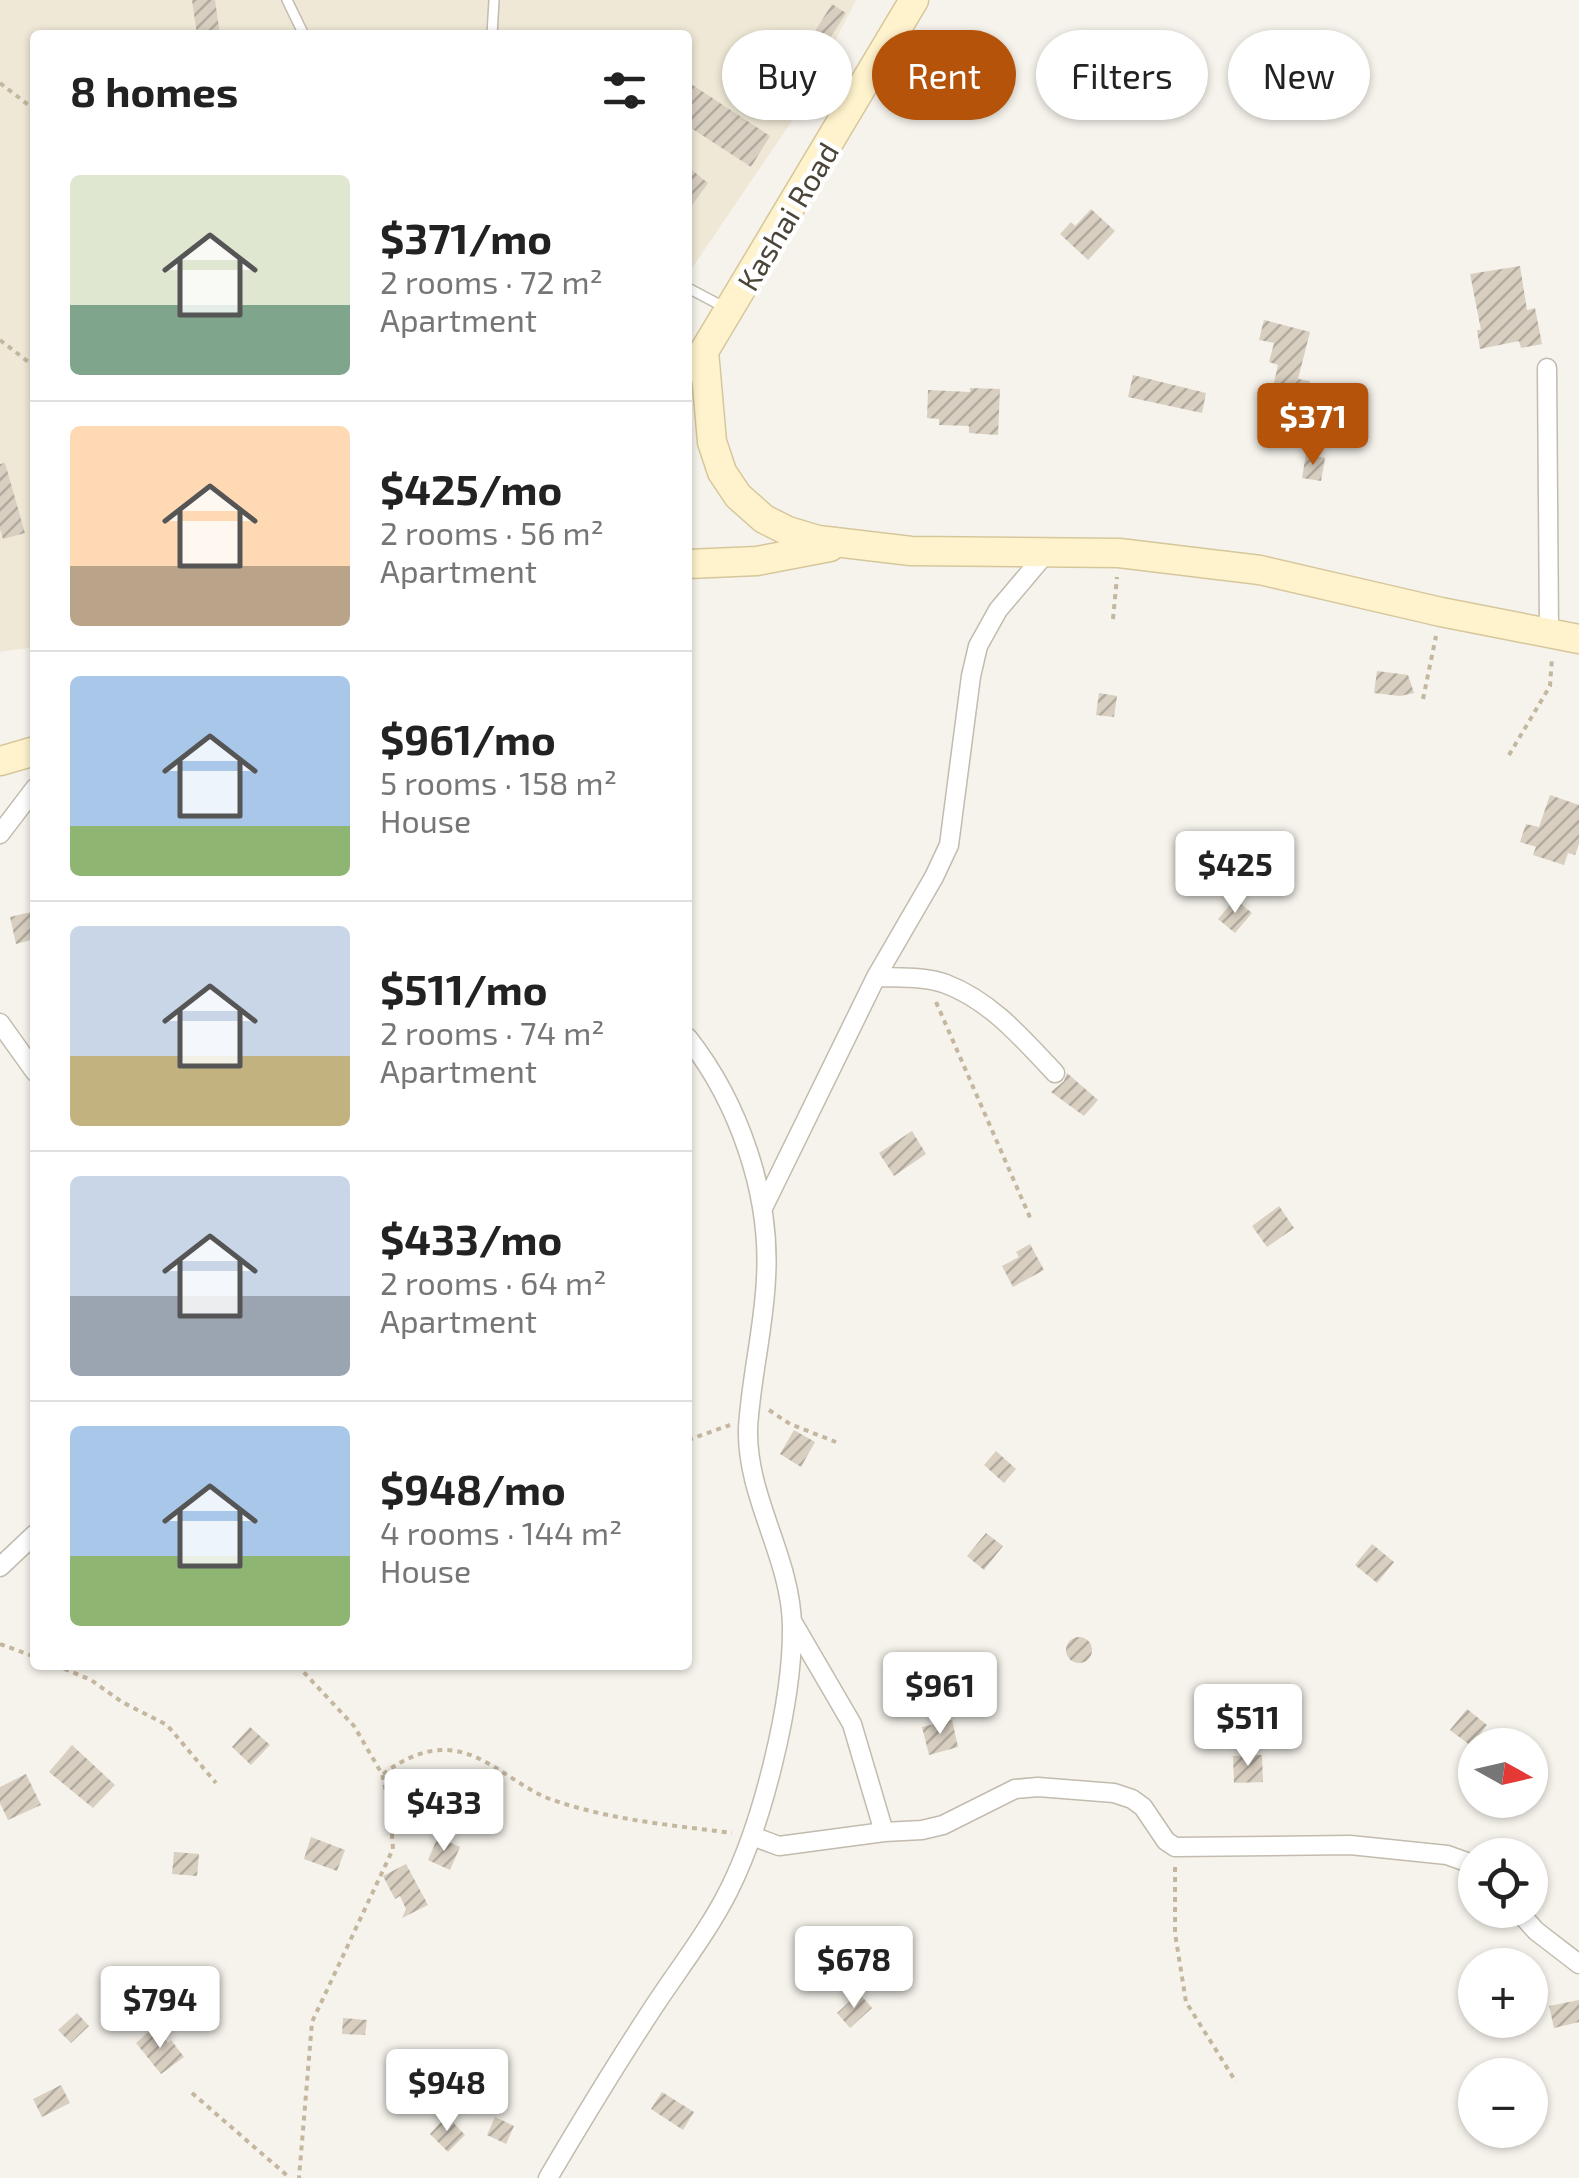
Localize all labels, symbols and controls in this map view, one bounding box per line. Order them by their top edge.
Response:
chip: Buy [722,30,852,120]
chip: Rent [872,30,1016,120]
chip: Filters [1036,30,1208,120]
chip: New [1228,30,1370,120]
icon: filters [597,63,652,118]
text: 8 homes [70,65,238,115]
street label: Kashai Road [729,135,845,297]
text: $371/mo [380,212,552,262]
icon: home [150,215,270,335]
text: 2 rooms · 72 m² [380,262,603,300]
text: Apartment [380,300,537,338]
pin: $371 [1254,383,1372,468]
text: $371 [1279,396,1347,434]
text: $425/mo [380,463,562,513]
icon: home [150,466,270,586]
text: 2 rooms · 56 m² [380,513,604,551]
text: Apartment [380,551,537,589]
text: $961/mo [380,713,556,763]
icon: home [150,716,270,836]
text: 5 rooms · 158 m² [380,763,617,801]
text: House [380,801,471,839]
pin: $425 [1176,831,1294,916]
text: $425 [1197,844,1273,882]
text: $511/mo [380,963,547,1013]
icon: home [150,966,270,1086]
text: 2 rooms · 74 m² [380,1013,604,1051]
text: Apartment [380,1051,537,1089]
text: $433/mo [380,1213,562,1263]
icon: home [150,1216,270,1336]
text: 2 rooms · 64 m² [380,1263,606,1301]
text: Apartment [380,1301,537,1339]
text: $948/mo [380,1463,566,1513]
icon: home [150,1466,270,1586]
text: 4 rooms · 144 m² [380,1513,622,1551]
text: House [380,1551,471,1589]
pin: $961 [881,1652,999,1737]
text: $961 [905,1665,975,1703]
pin: $511 [1189,1684,1307,1769]
text: $511 [1216,1697,1280,1735]
north arrow [1458,1728,1548,1818]
map controls [1458,1728,1548,2148]
pin: $433 [385,1769,503,1854]
text: $433 [406,1782,482,1820]
button: locate [1458,1838,1548,1928]
pin: $678 [795,1926,913,2011]
text: $678 [817,1939,891,1977]
button: + [1458,1948,1548,2038]
pin: $794 [101,1966,219,2051]
text: $794 [123,1979,197,2017]
pin: $948 [388,2049,506,2134]
button: − [1458,2058,1548,2148]
text: $948 [408,2062,486,2100]

